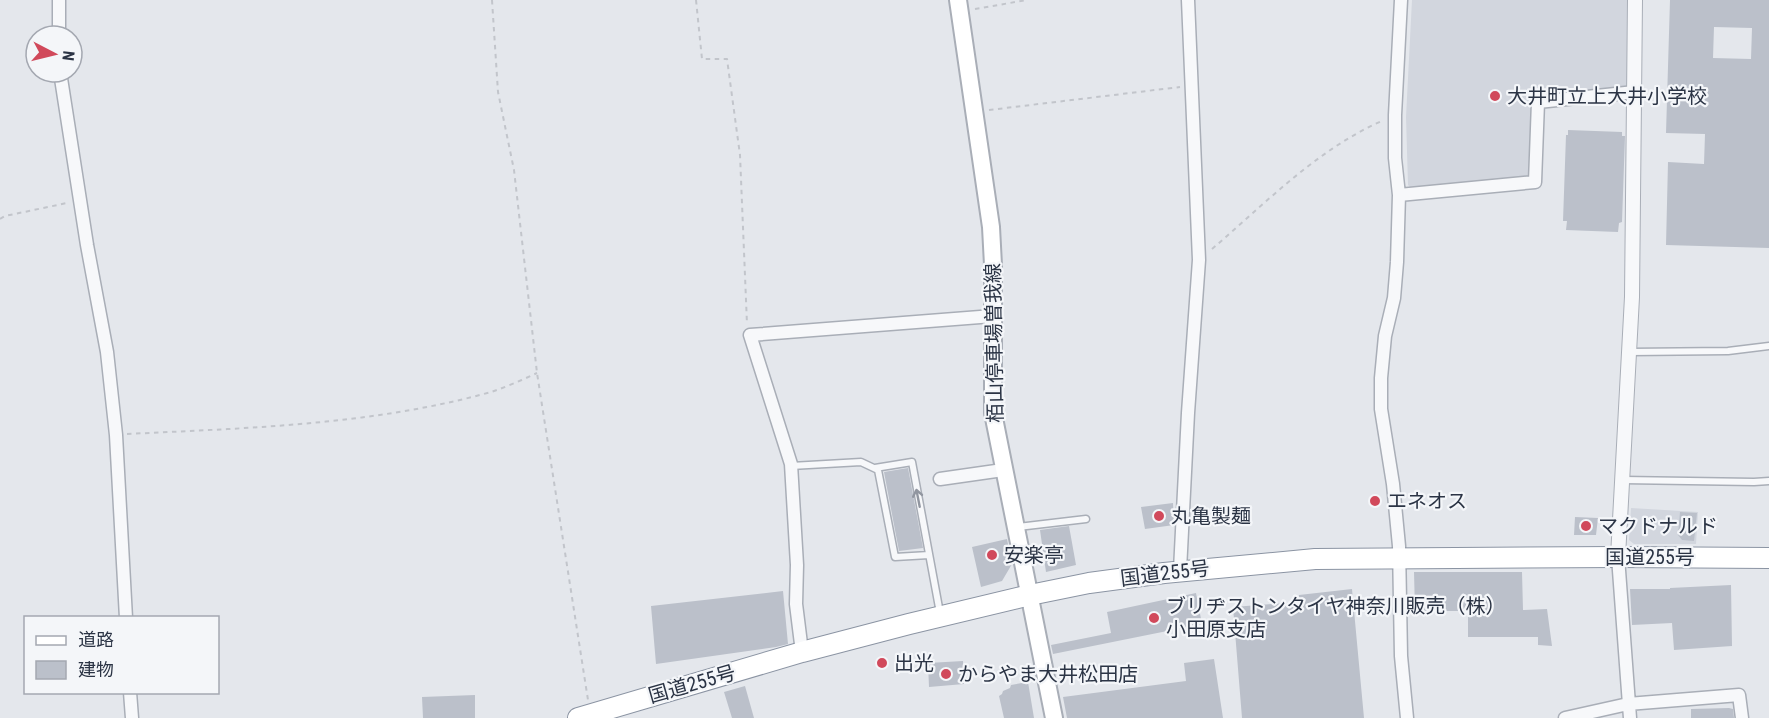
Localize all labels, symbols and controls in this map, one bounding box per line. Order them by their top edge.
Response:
north arrow [24,24,84,84]
text: N [58,50,78,62]
place label: 大井町立上大井小学校 [1507,84,1707,108]
marker: 大井町立上大井小学校 [1488,89,1502,103]
street label: 栢山停車場曽我線 [981,263,1007,423]
one-way arrow [912,488,923,508]
place label: エネオス [1387,489,1467,513]
marker: エネオス [1368,494,1382,508]
place label: 丸亀製麺 [1171,504,1251,528]
marker: 丸亀製麺 [1152,509,1166,523]
place label: マクドナルド [1598,514,1718,538]
marker: マクドナルド [1579,519,1593,533]
place label: 安楽亭 [1004,543,1064,567]
street label: 国道255号 [1605,545,1695,569]
marker: 安楽亭 [985,548,999,562]
street label: 国道255号 [1119,556,1211,590]
place label: ブリヂストンタイヤ神奈川販売（株） 小田原支店 [1166,594,1505,641]
marker: ブリヂストンタイヤ神奈川販売（株） 小田原支店 [1147,611,1161,625]
legend [24,616,219,694]
text: 道路 [78,629,114,650]
place label: 出光 [894,651,934,675]
marker: 出光 [875,656,889,670]
text: 建物 [78,659,114,680]
street label: 国道255号 [646,660,738,708]
place label: からやま大井松田店 [958,662,1138,686]
marker: からやま大井松田店 [939,667,953,681]

